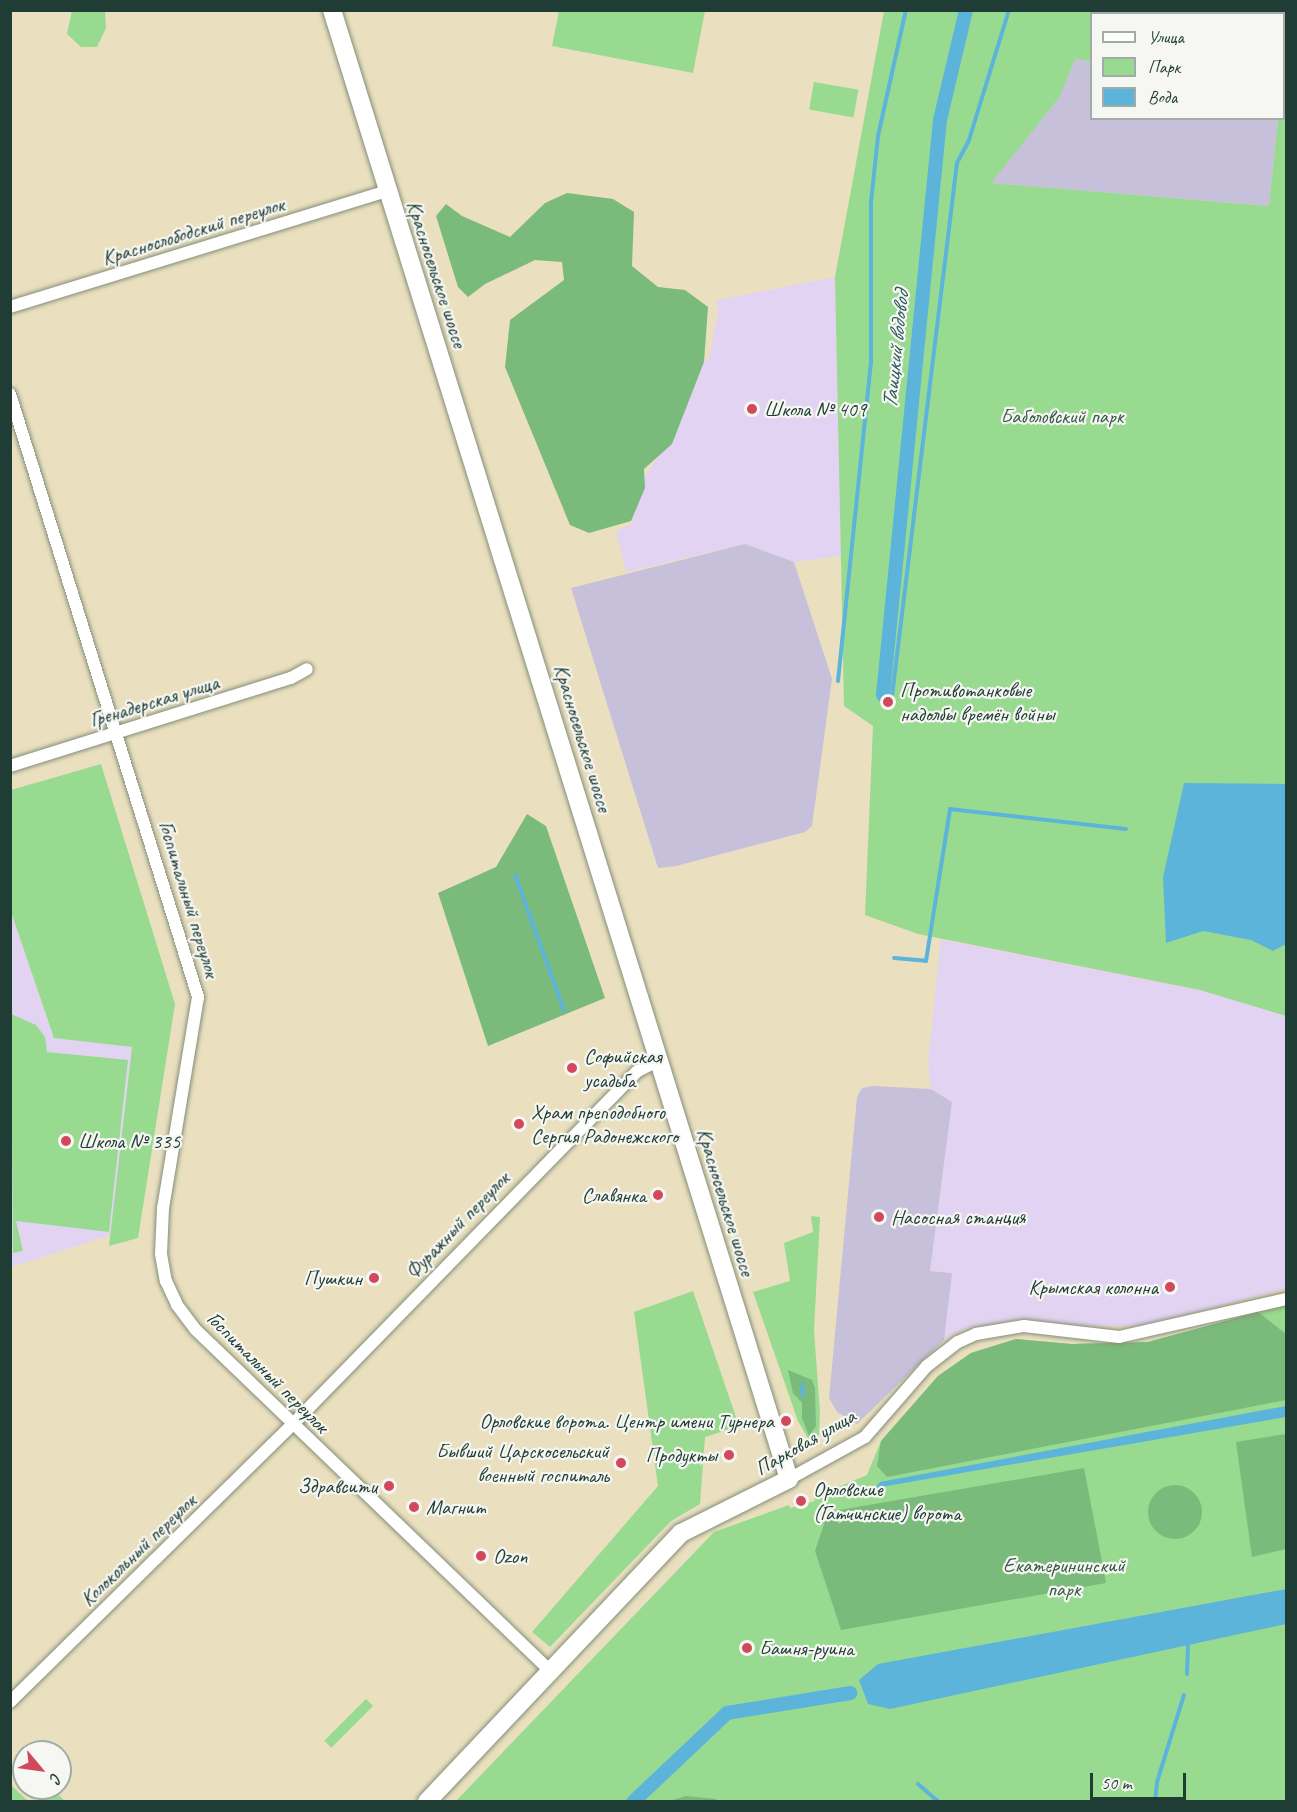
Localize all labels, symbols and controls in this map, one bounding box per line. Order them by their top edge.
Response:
legend [1090,12,1285,120]
text: Улица [1148,26,1184,48]
text: Парк [1148,56,1180,78]
text: Вода [1148,86,1177,108]
street label: Краснослободский переулок [99,191,287,271]
street label: Красносельское шоссе [401,197,473,351]
water label: Таицкий водовод [877,290,915,410]
place label: Школа № 409 [764,396,866,422]
marker: Школа № 409 [745,402,759,416]
park label: Баболовский парк [1001,403,1123,429]
street label: Красносельское шоссе [548,660,618,816]
street label: Гренадерская улица [86,669,222,733]
place label: Противотанковые надолбы времён войны [900,677,1054,727]
marker: Противотанковые надолбы времён войны [881,695,895,709]
street label: Госпитальный переулок [153,818,225,980]
place label: Софийская усадьба [584,1043,661,1093]
marker: Софийская усадьба [565,1061,579,1075]
place label: Храм преподобного Сергия Радонежского [531,1099,676,1149]
marker: Храм преподобного Сергия Радонежского [512,1117,526,1131]
street label: Красносельское шоссе [691,1124,761,1280]
place label: Школа № 335 [78,1128,180,1154]
marker: Школа № 335 [59,1134,73,1148]
street label: Фуражный переулок [400,1166,514,1284]
place label: Славянка [582,1182,646,1208]
marker: Славянка [651,1188,665,1202]
place label: Насосная станция [891,1204,1028,1230]
marker: Насосная станция [872,1210,886,1224]
place label: Пушкин [304,1265,362,1291]
marker: Пушкин [367,1271,381,1285]
place label: Крымская колонна [1028,1274,1158,1300]
marker: Крымская колонна [1163,1280,1177,1294]
street label: Госпитальный переулок [202,1306,334,1438]
street label: Парковая улица [750,1403,860,1481]
place label: Орловские ворота. Центр имени Турнера [485,1408,774,1434]
marker: Орловские ворота. Центр имени Турнера [779,1414,793,1428]
place label: Бывший Царскосельский военный госпиталь [436,1438,609,1488]
place label: Продукты [646,1442,717,1468]
marker: Продукты [722,1448,736,1462]
marker: Бывший Царскосельский военный госпиталь [614,1456,628,1470]
place label: Здравсити [298,1473,377,1499]
place label: Орловские (Гатчинские) ворота [813,1476,961,1526]
marker: Здравсити [382,1479,396,1493]
street label: Колокольный переулок [75,1489,201,1611]
place label: Магнит [426,1494,486,1520]
marker: Орловские (Гатчинские) ворота [794,1494,808,1508]
marker: Магнит [407,1500,421,1514]
place label: Ozon [493,1543,528,1569]
marker: Ozon [474,1549,488,1563]
park label: Екатерининский парк [1003,1552,1125,1602]
place label: Башня-руина [759,1635,854,1661]
marker: Башня-руина [740,1641,754,1655]
north arrow [12,1740,72,1800]
scale bar [1093,1761,1189,1799]
text: С [45,1769,67,1786]
text: 50 m [1101,1772,1132,1794]

